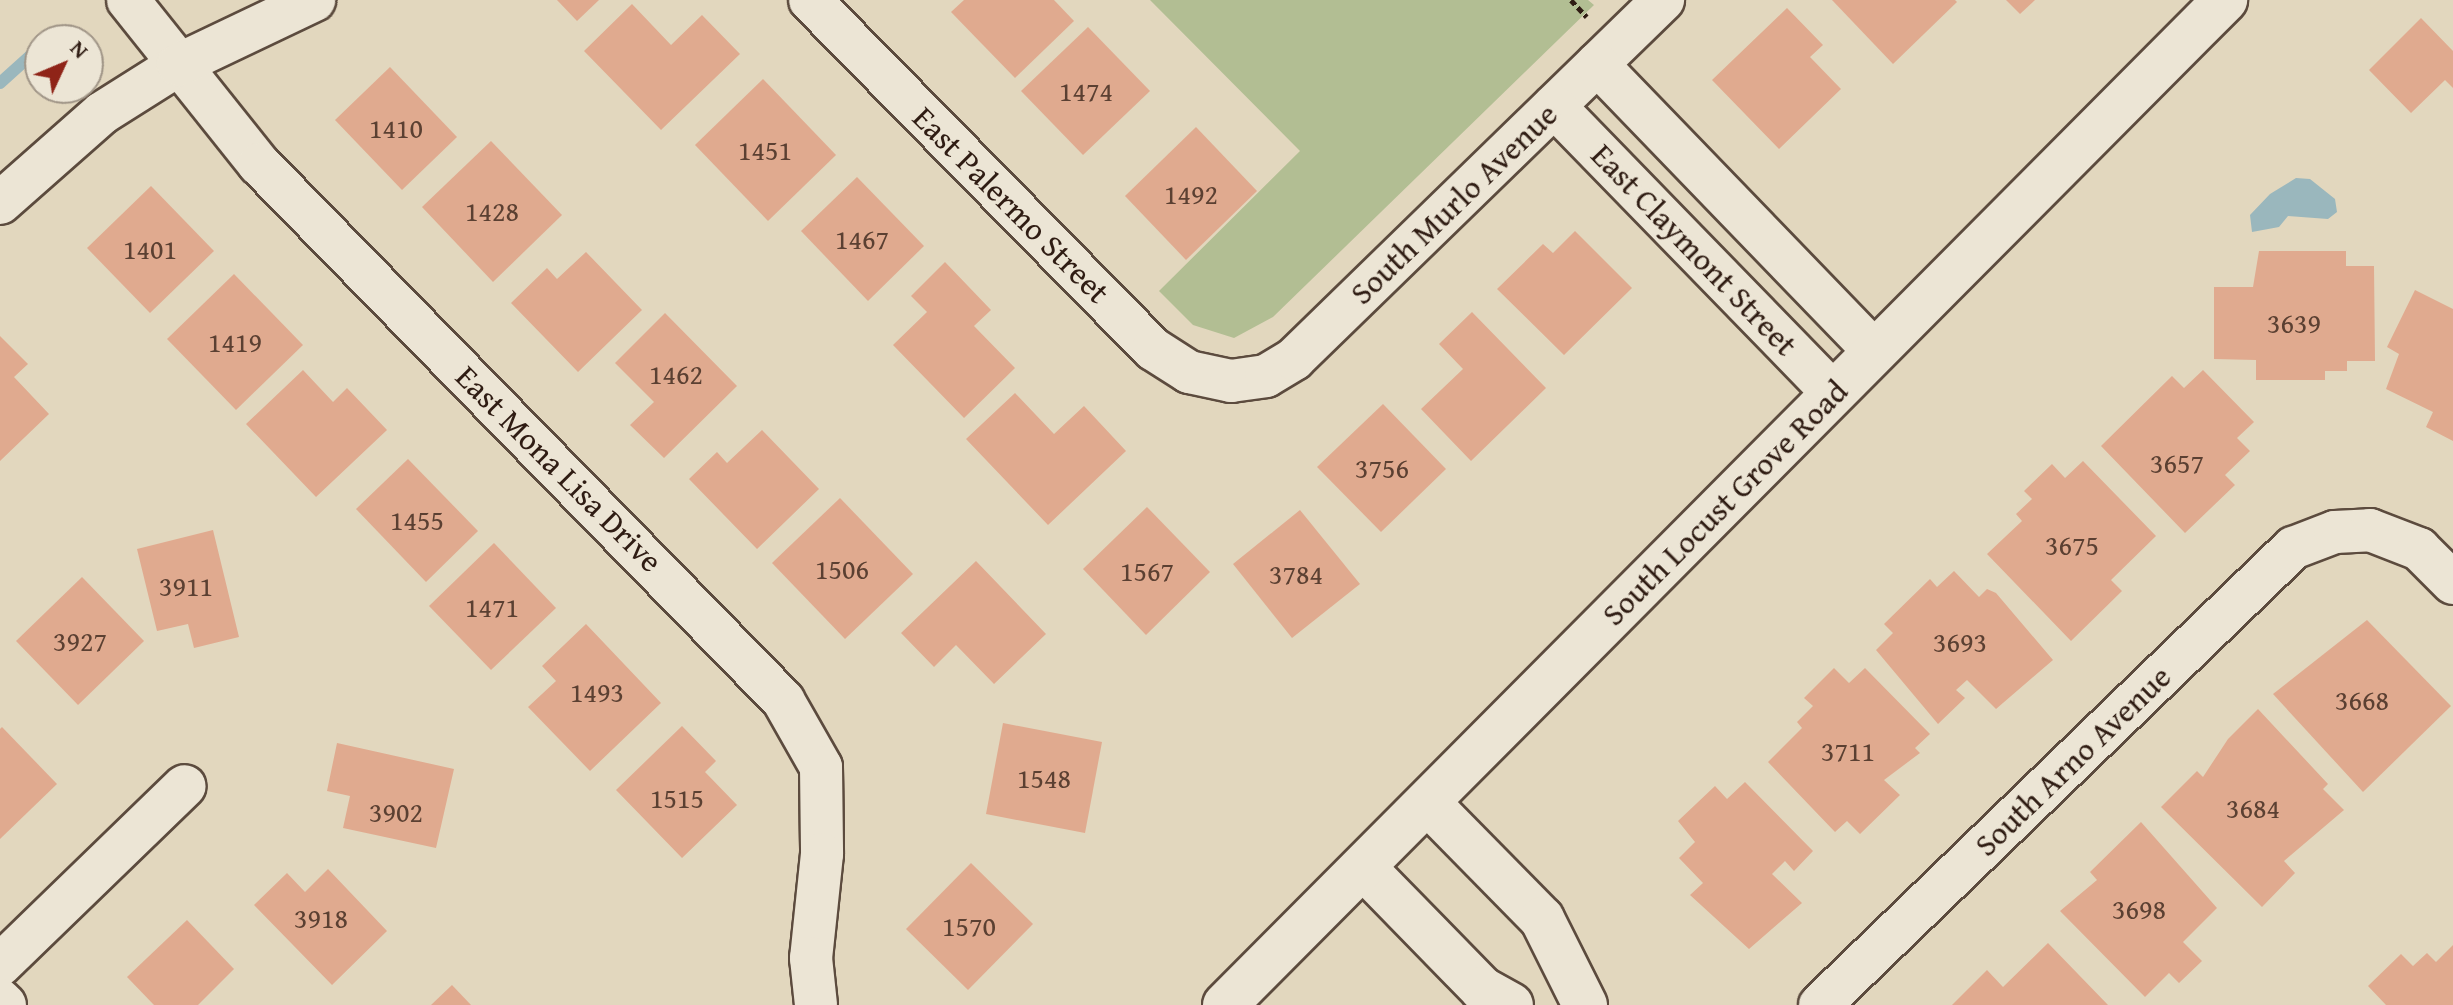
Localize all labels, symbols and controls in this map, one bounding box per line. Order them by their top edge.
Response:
north arrow [24,24,104,104]
text: N [63,32,96,65]
house number: 1474 [1059,74,1113,108]
street label: South Murlo Avenue [1342,95,1566,313]
street label: East Palermo Street [905,99,1117,311]
house number: 1410 [369,111,423,145]
house number: 1451 [738,133,792,167]
street label: East Claymont Street [1583,136,1805,364]
house number: 1492 [1164,177,1218,211]
house number: 1428 [465,194,519,228]
house number: 1467 [835,222,889,256]
house number: 1401 [123,232,177,266]
house number: 3639 [2267,306,2321,340]
house number: 1419 [208,325,262,359]
house number: 1462 [649,357,703,391]
street label: East Mona Lisa Drive [448,358,670,580]
street label: South Locust Grove Road [1594,372,1856,634]
house number: 3657 [2150,446,2204,480]
house number: 3756 [1355,451,1409,485]
house number: 1455 [390,503,444,537]
house number: 3675 [2045,528,2099,562]
house number: 1506 [815,552,869,586]
house number: 1567 [1120,554,1174,588]
house number: 3784 [1269,557,1323,591]
house number: 3911 [159,569,213,603]
house number: 1471 [465,590,519,624]
house number: 3927 [53,624,107,658]
house number: 3693 [1933,625,1987,659]
street label: South Arno Avenue [1967,658,2179,864]
house number: 1493 [570,675,624,709]
house number: 3668 [2335,683,2389,717]
house number: 3711 [1821,734,1875,768]
house number: 1548 [1017,761,1071,795]
house number: 1515 [650,781,704,815]
house number: 3684 [2226,791,2280,825]
house number: 3902 [369,795,423,829]
house number: 3698 [2112,892,2166,926]
house number: 3918 [294,901,348,935]
house number: 1570 [942,909,996,943]

